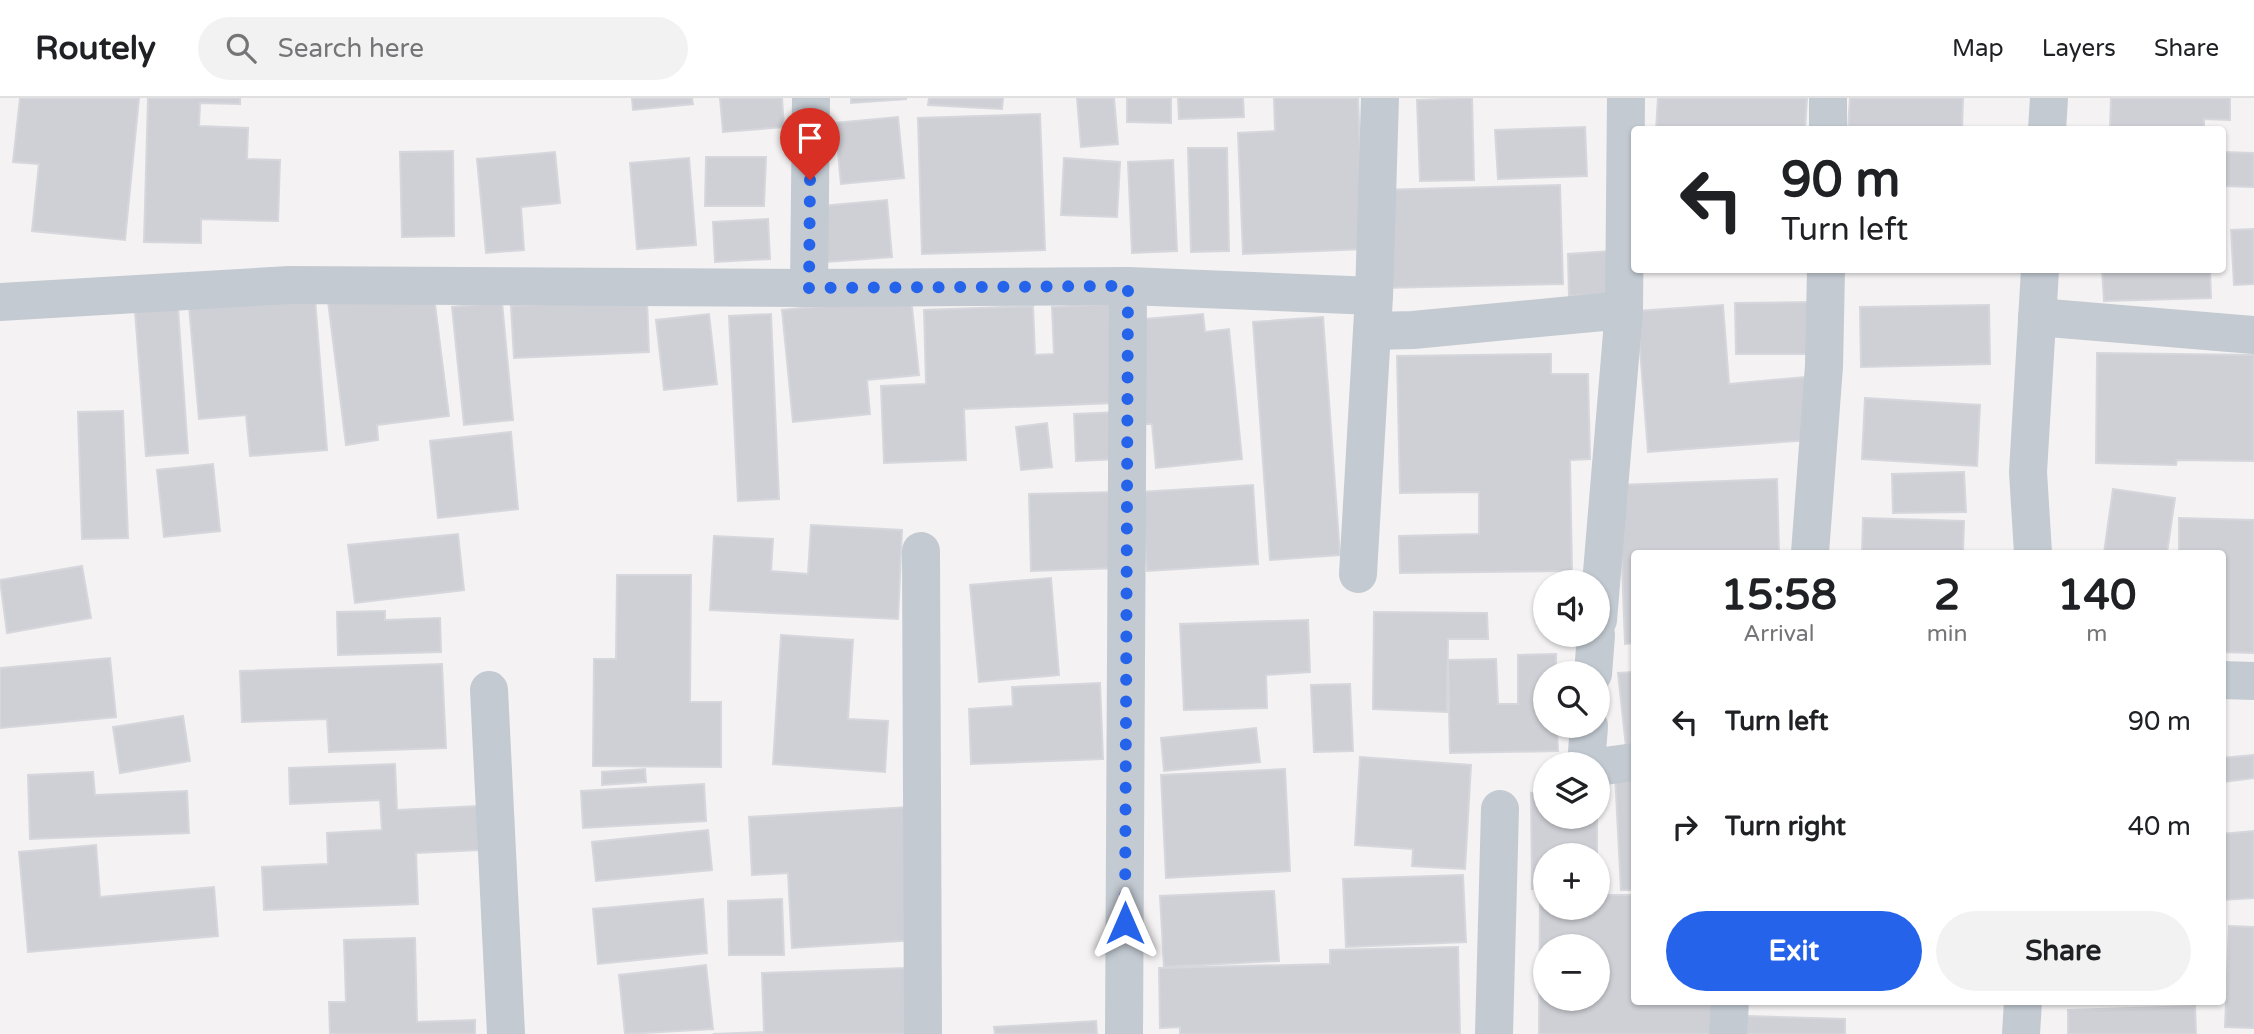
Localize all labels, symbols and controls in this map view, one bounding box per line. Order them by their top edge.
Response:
search box [198,17,688,80]
text: Routely [35,29,156,68]
icon: search [222,29,260,67]
text: Search here [278,33,424,64]
text: Map [1952,34,2004,63]
text: Layers [2042,34,2116,63]
text: Share [2154,34,2219,63]
pin [780,108,840,180]
icon: arrive [791,119,829,157]
text: 90 m [1781,151,1900,210]
icon: left [1666,154,1757,245]
text: Turn left [1781,211,1908,249]
map controls [1533,570,1610,1011]
button: sound [1533,570,1610,647]
text: 15:58 [1721,570,1837,621]
text: 2 [1934,570,1960,621]
text: 140 [2057,570,2136,621]
text: Arrival [1743,620,1814,648]
text: min [1927,620,1968,648]
text: m [2086,620,2107,648]
button: search [1533,661,1610,738]
icon: left [1666,703,1704,741]
text: Turn left [1725,706,1828,737]
text: 90 m [2128,706,2191,737]
button: layers [1533,752,1610,829]
icon: right [1666,808,1704,846]
text: Turn right [1725,811,1846,842]
text: 40 m [2128,811,2191,842]
button: + [1533,843,1610,920]
position arrow [1088,886,1162,960]
button: Exit [1666,911,1922,991]
button: Share [1936,911,2191,991]
button: − [1533,934,1610,1011]

